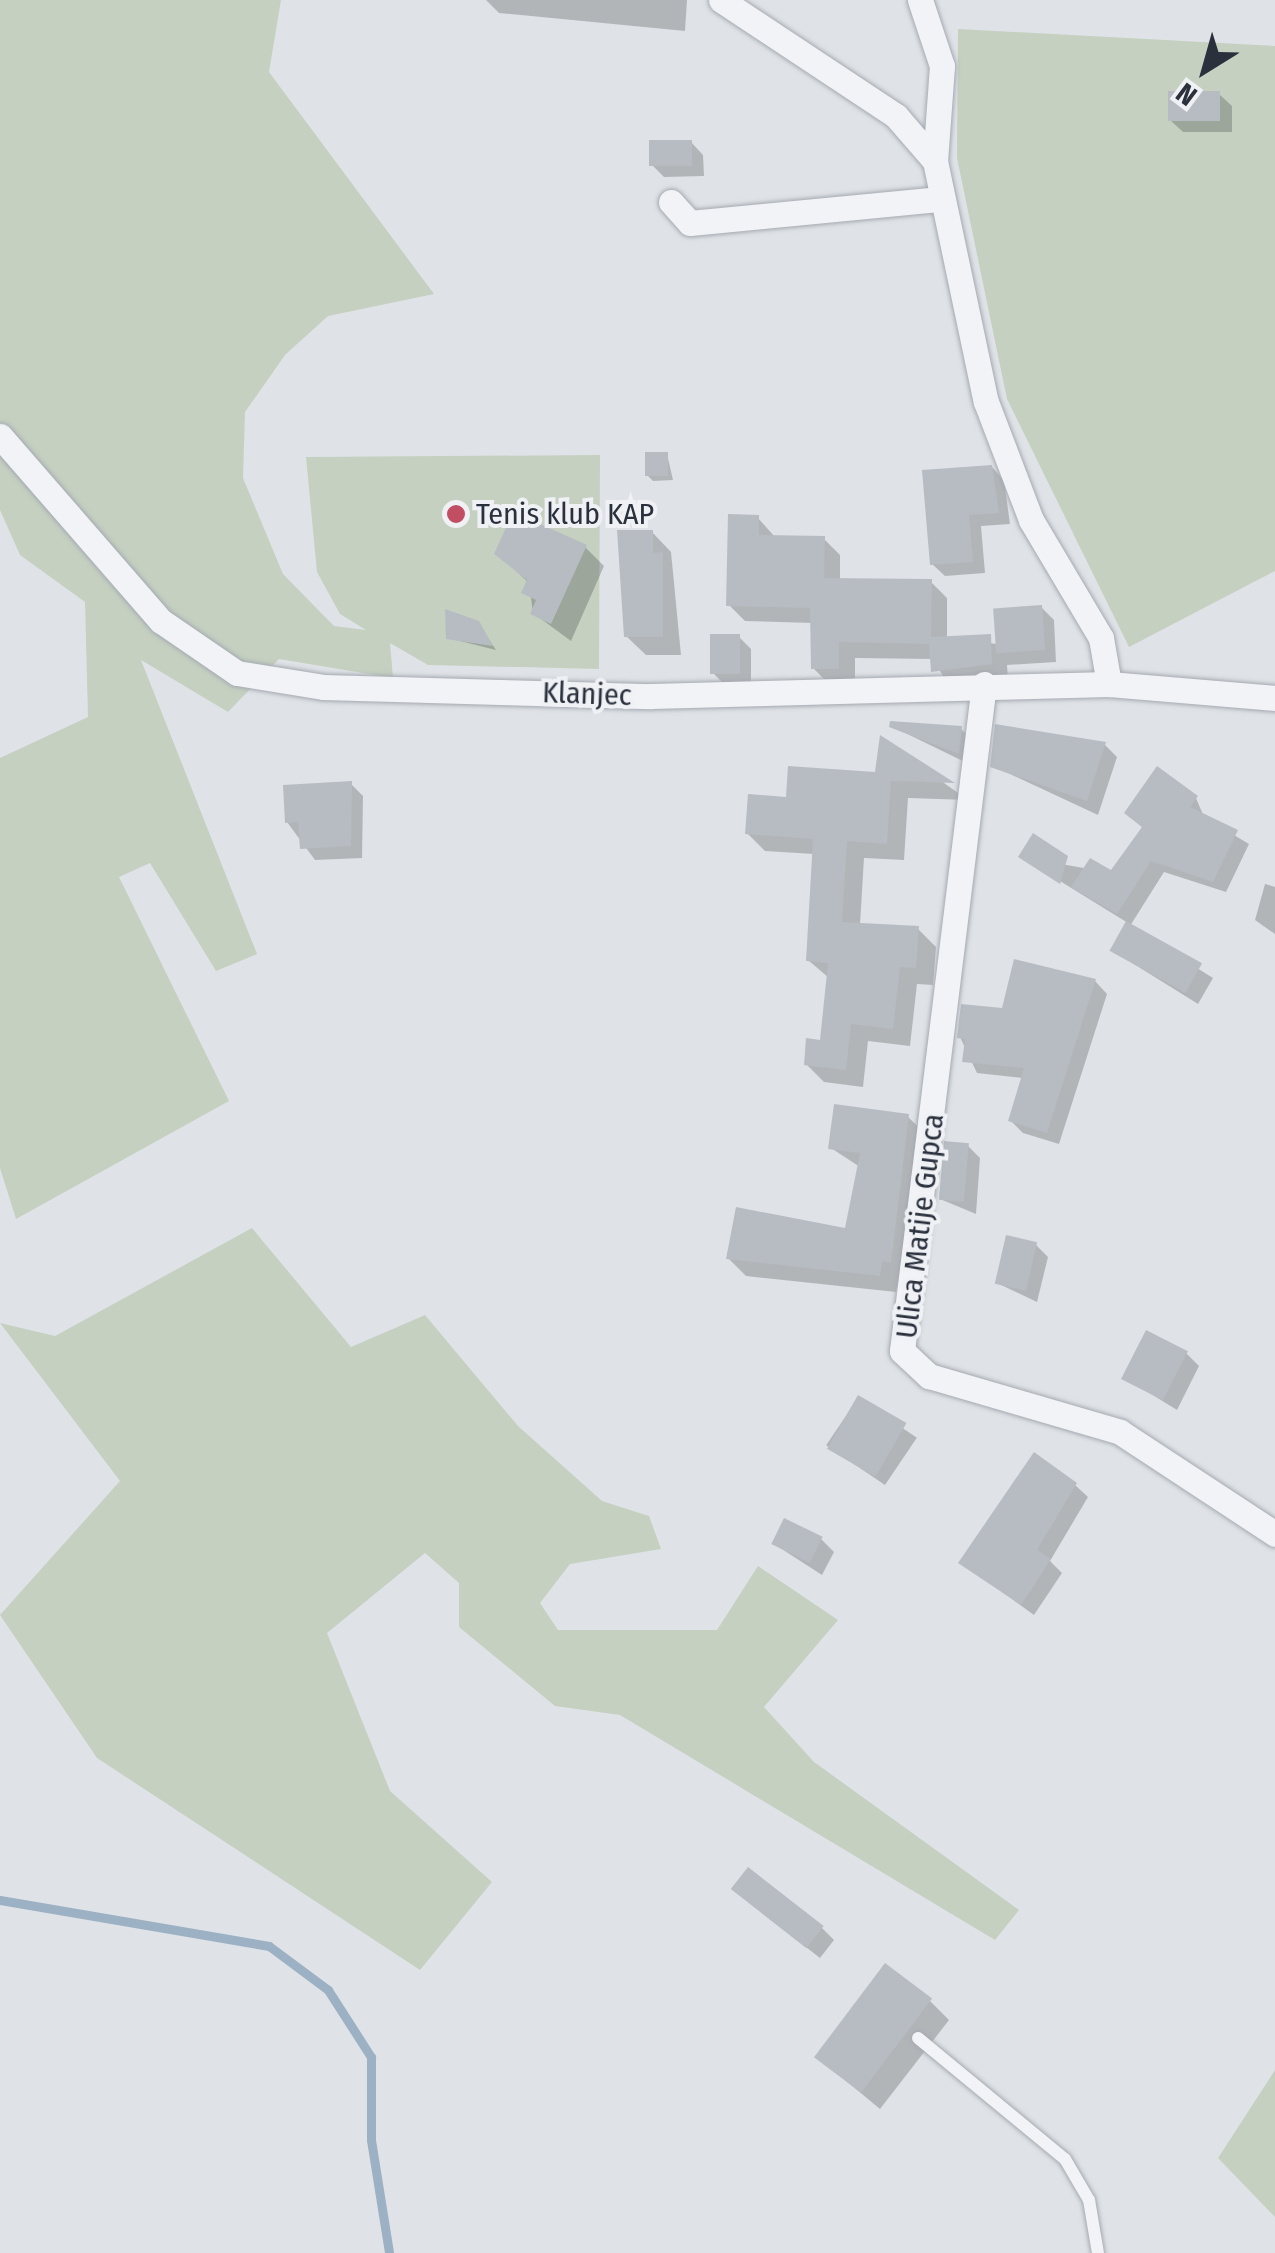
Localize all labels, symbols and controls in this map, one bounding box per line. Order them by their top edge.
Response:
north arrow [1155,20,1255,120]
text: N [1170,76,1203,113]
place label: Tenis klub KAP [476,496,654,532]
marker: Tenis klub KAP [445,503,467,525]
street label: Klanjec [542,674,632,714]
street label: Ulica Matije Gupca [888,1111,952,1341]

